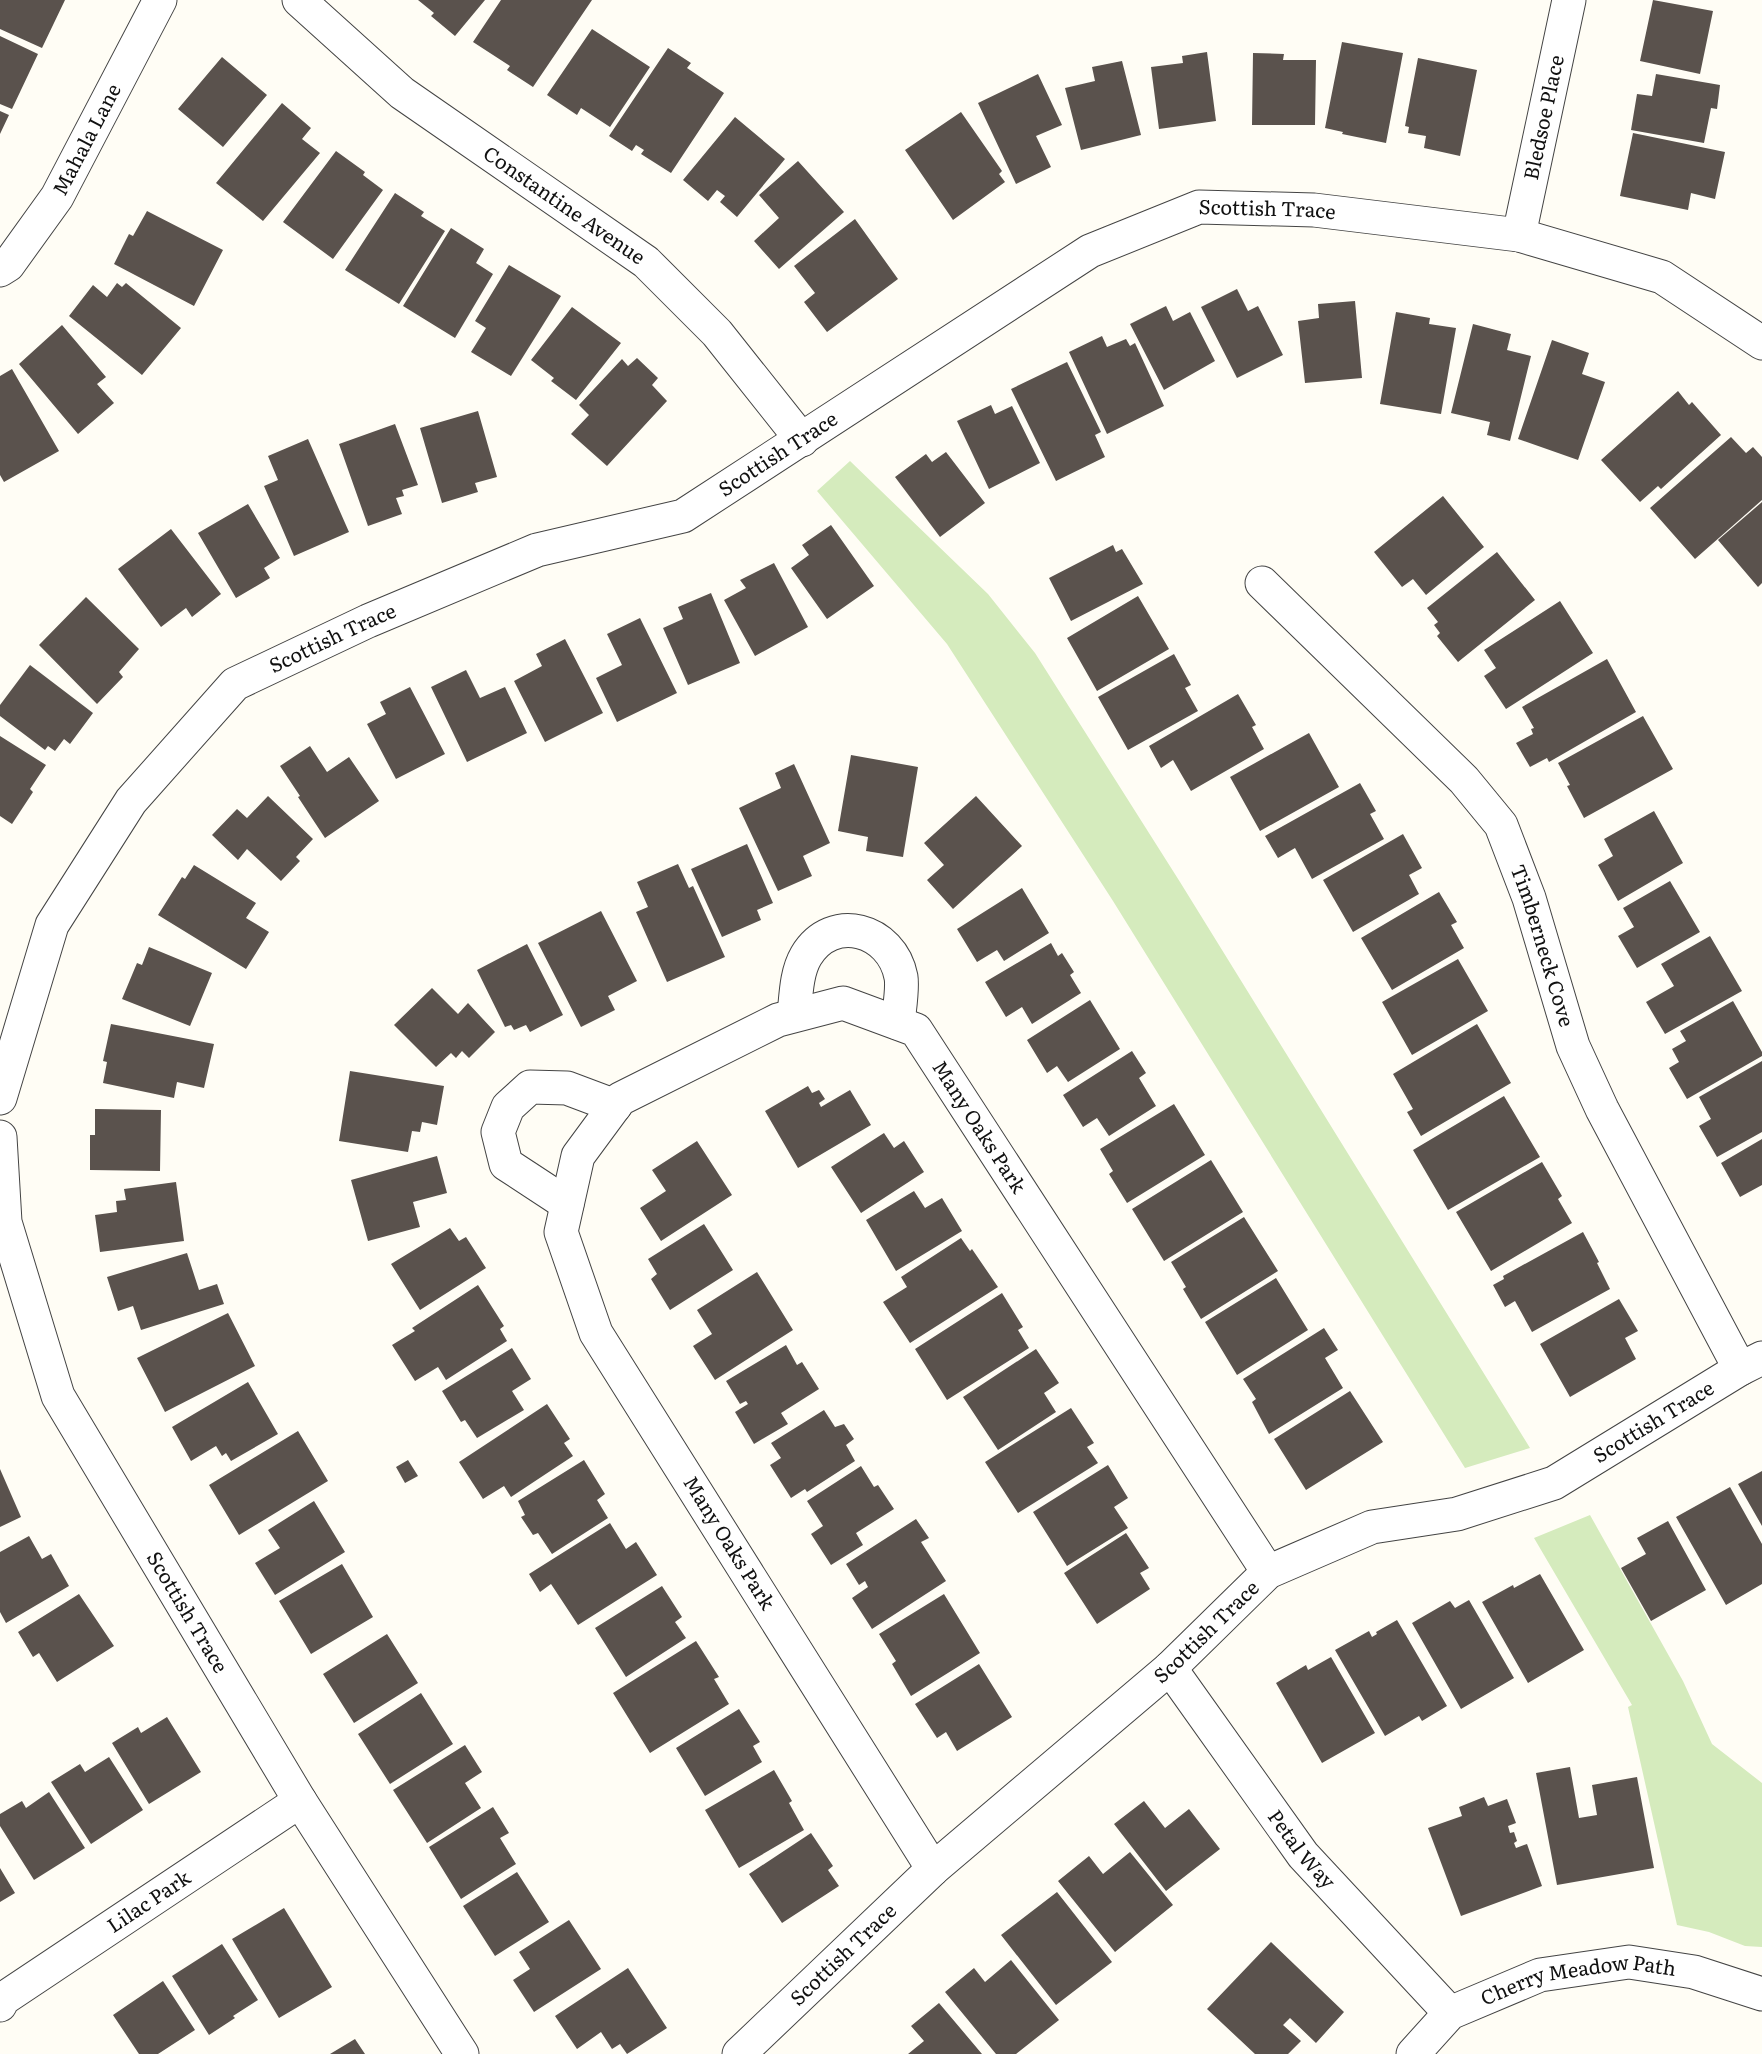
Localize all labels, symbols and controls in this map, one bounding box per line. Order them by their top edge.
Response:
street label: Bledsoe Place [1514,52,1570,183]
street label: Mahala Lane [43,77,127,200]
street label: Constantine Avenue [478,137,652,270]
street label: Scottish Trace [1198,190,1338,226]
street label: Scottish Trace [711,402,843,502]
street label: Scottish Trace [263,594,400,679]
street label: Timberneck Cove [1504,859,1583,1030]
street label: Many Oaks Park [926,1054,1035,1199]
street label: Scottish Trace [1586,1372,1719,1469]
street label: Many Oaks Park [677,1469,784,1615]
street label: Scottish Trace [141,1545,237,1678]
street label: Scottish Trace [1146,1572,1265,1689]
street label: Petal Way [1262,1802,1344,1895]
street label: Lilac Park [100,1861,196,1939]
street label: Scottish Trace [782,1895,902,2011]
street label: Cherry Meadow Path [1475,1945,1678,2012]

